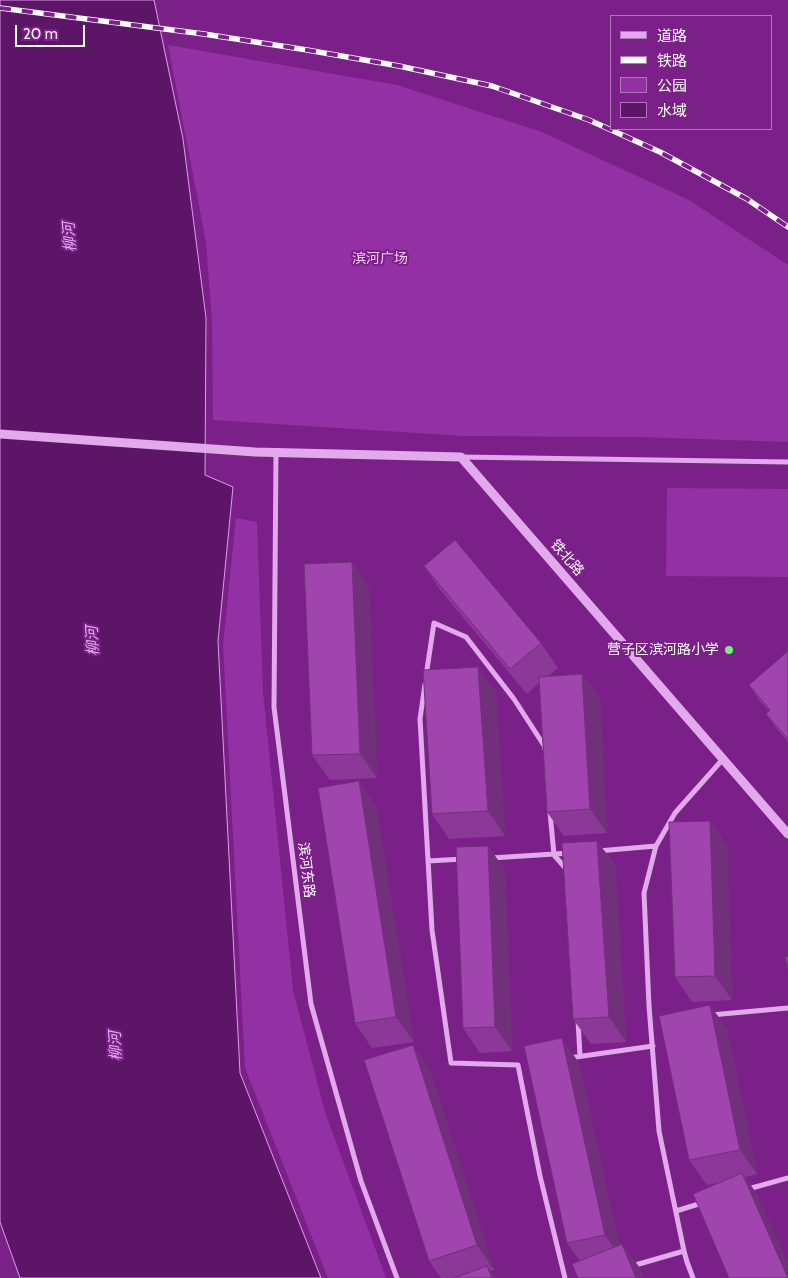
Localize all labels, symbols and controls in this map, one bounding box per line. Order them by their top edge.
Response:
scale bar [18,15,88,47]
legend [610,15,773,130]
text: 20 m [23,25,58,43]
text: 道路 [657,27,687,45]
text: 铁路 [657,52,687,70]
text: 公园 [657,77,687,95]
text: 水域 [657,102,687,120]
water label: 柳河 [60,221,80,253]
park label: 滨河广场 [352,251,408,267]
street label: 铁北路 [547,537,587,579]
water label: 柳河 [83,626,103,656]
place label: 营子区滨河路小学 [607,642,719,658]
marker: 营子区滨河路小学 [723,644,735,656]
street label: 滨河东路 [294,841,318,899]
water label: 柳河 [106,1031,126,1061]

